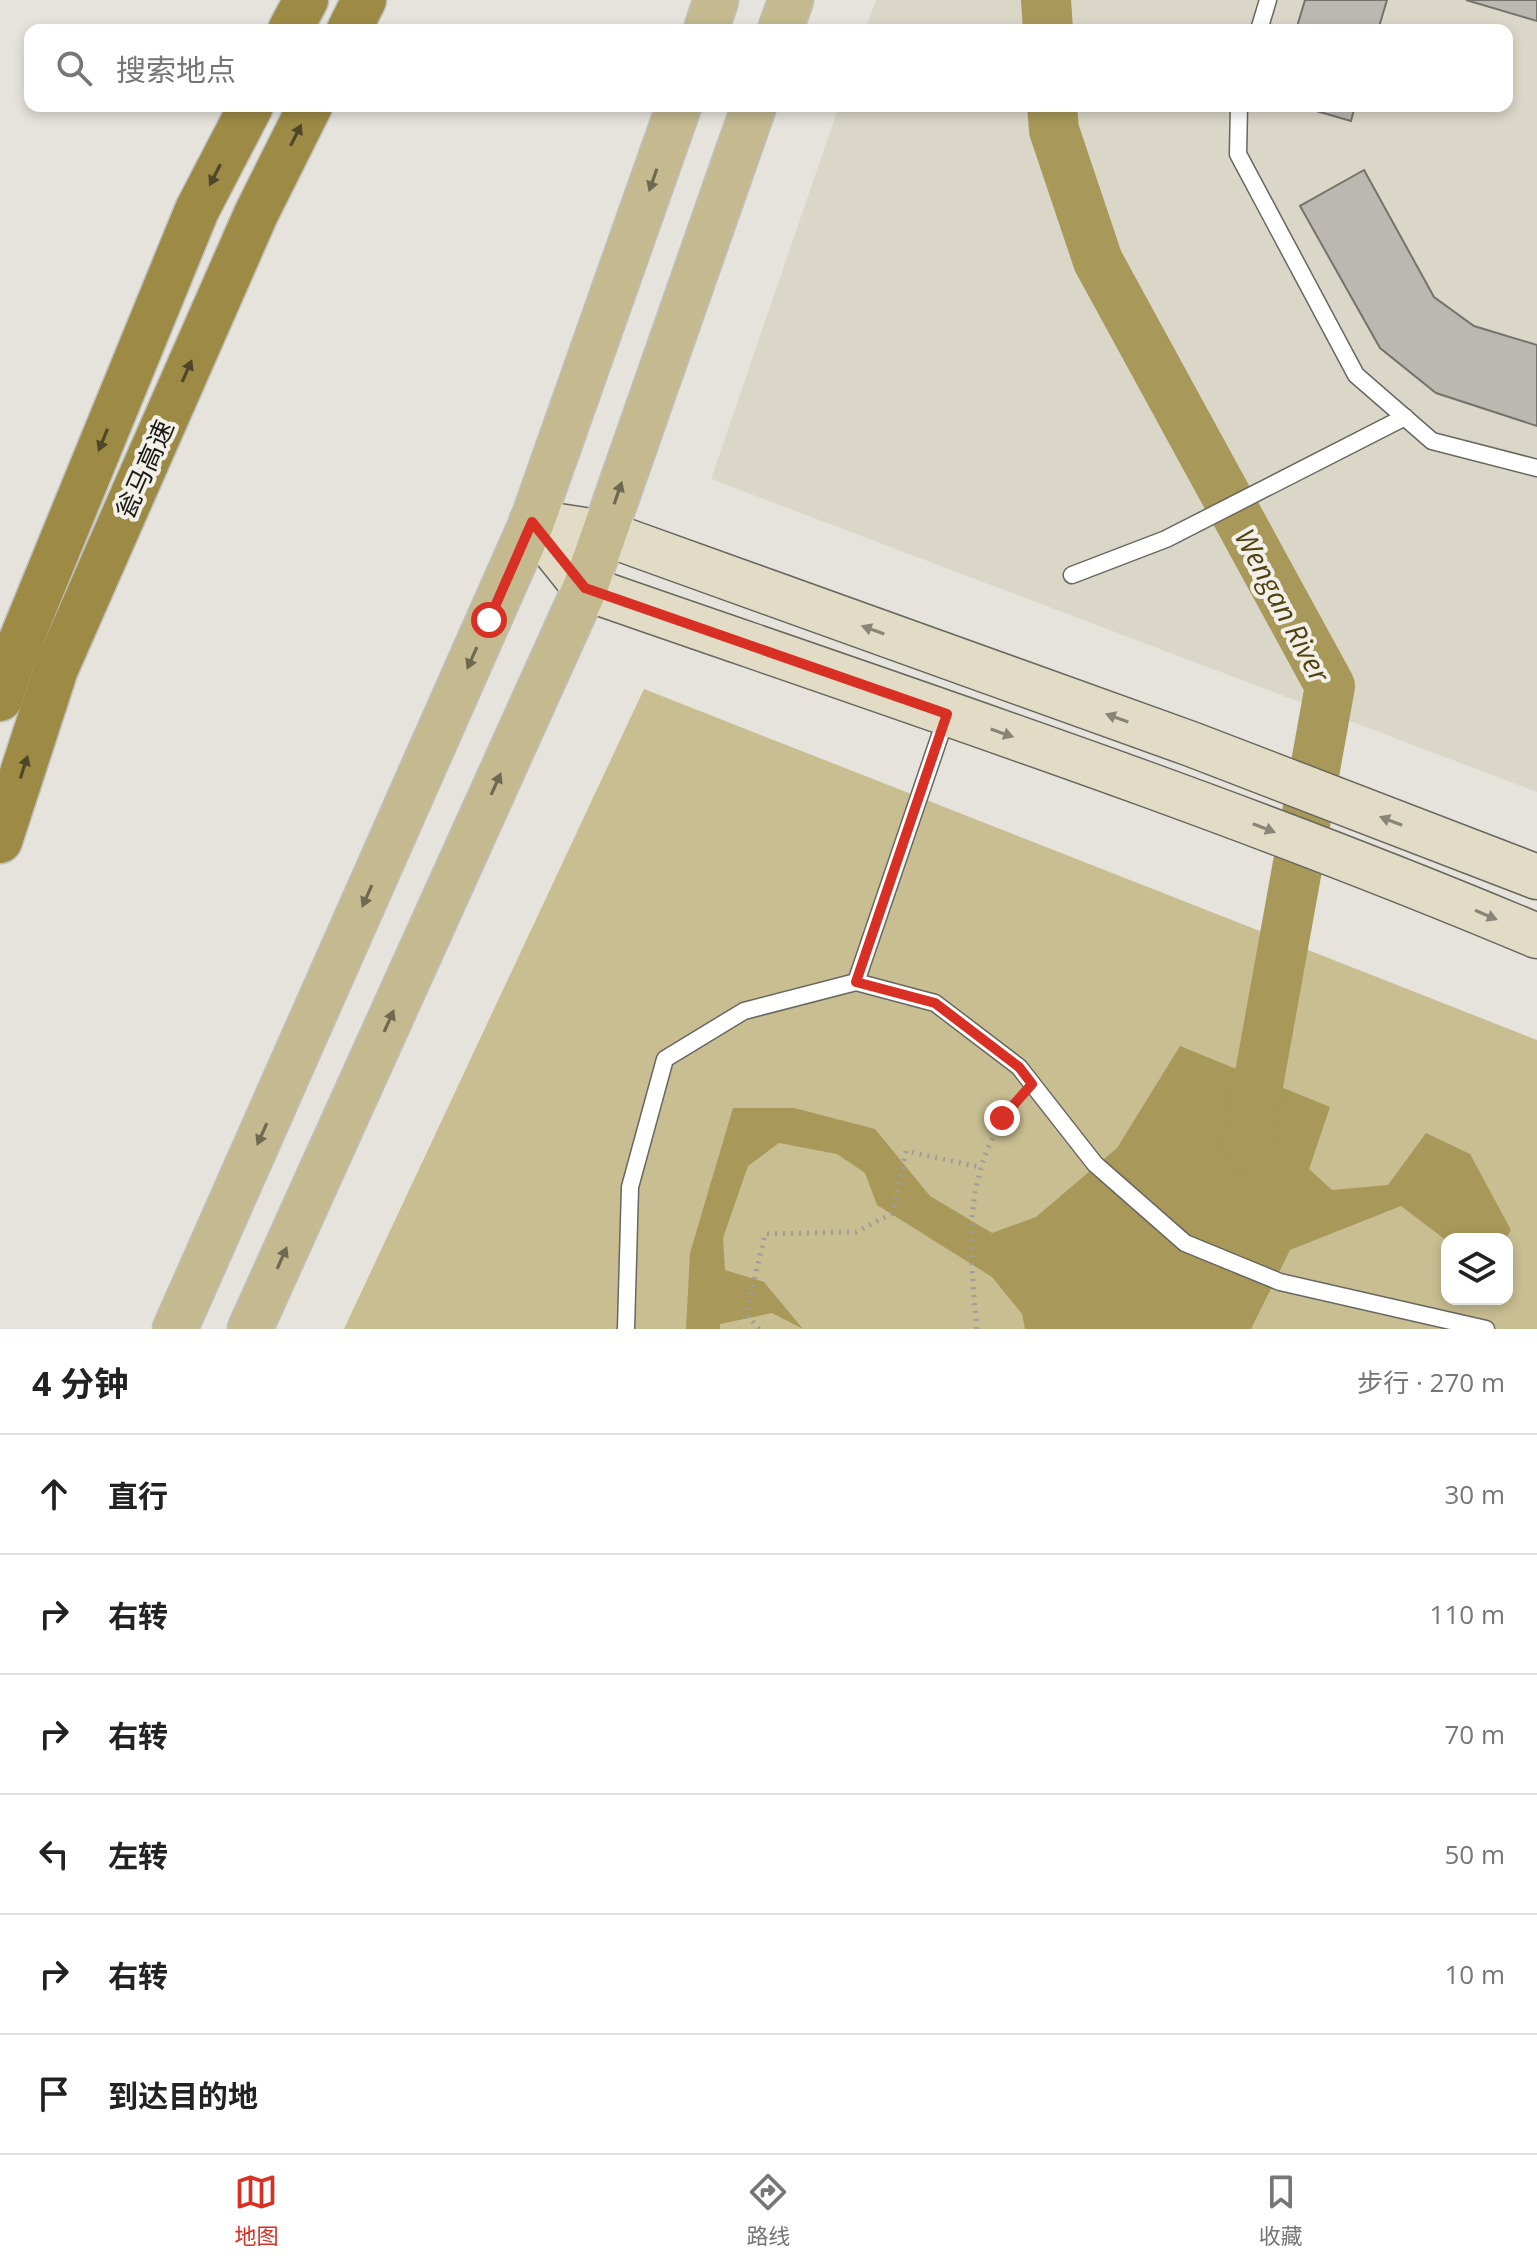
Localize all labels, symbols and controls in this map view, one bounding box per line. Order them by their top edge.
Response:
search box [24,24,1513,112]
icon: search [52,46,96,90]
text: 搜索地点 [116,49,236,90]
one-way arrow [289,124,302,147]
one-way arrow [208,164,221,187]
one-way arrow [646,168,659,192]
one-way arrow [180,359,193,383]
street label: 瓮马高速 [106,414,182,524]
one-way arrow [96,428,109,452]
one-way arrow [613,480,625,504]
water label: Wengan River [1227,522,1340,689]
route start [471,602,507,638]
one-way arrow [861,623,885,636]
one-way arrow [465,646,478,670]
one-way arrow [1105,711,1129,723]
one-way arrow [990,728,1014,740]
one-way arrow [19,754,31,778]
one-way arrow [490,772,503,796]
one-way arrow [1379,814,1403,827]
one-way arrow [1252,822,1276,835]
one-way arrow [360,884,373,908]
one-way arrow [1474,908,1498,921]
one-way arrow [383,1009,396,1033]
route end [984,1100,1020,1136]
one-way arrow [255,1122,268,1146]
map controls [1441,1233,1513,1305]
button: layers [1441,1233,1513,1305]
one-way arrow [276,1246,289,1270]
text: 4 分钟 [32,1360,128,1406]
text: 步行 · 270 m [1357,1364,1505,1400]
icon: ahead [32,1472,76,1516]
text: 直行 [108,1475,168,1516]
text: 30 m [1444,1476,1505,1512]
icon: right [32,1592,76,1636]
text: 右转 [108,1595,168,1636]
text: 110 m [1430,1596,1505,1632]
icon: right [32,1712,76,1756]
text: 右转 [108,1715,168,1756]
text: 70 m [1444,1716,1505,1752]
icon: left [32,1832,76,1876]
text: 左转 [108,1835,168,1876]
text: 50 m [1444,1836,1505,1872]
icon: right [32,1952,76,1996]
text: 右转 [108,1955,168,1996]
text: 10 m [1444,1956,1505,1992]
icon: arrive [32,2072,76,2116]
text: 到达目的地 [108,2075,258,2116]
tab: 地图 [234,2170,278,2250]
tab: 路线 [746,2170,791,2250]
tab: 收藏 [1259,2170,1303,2250]

